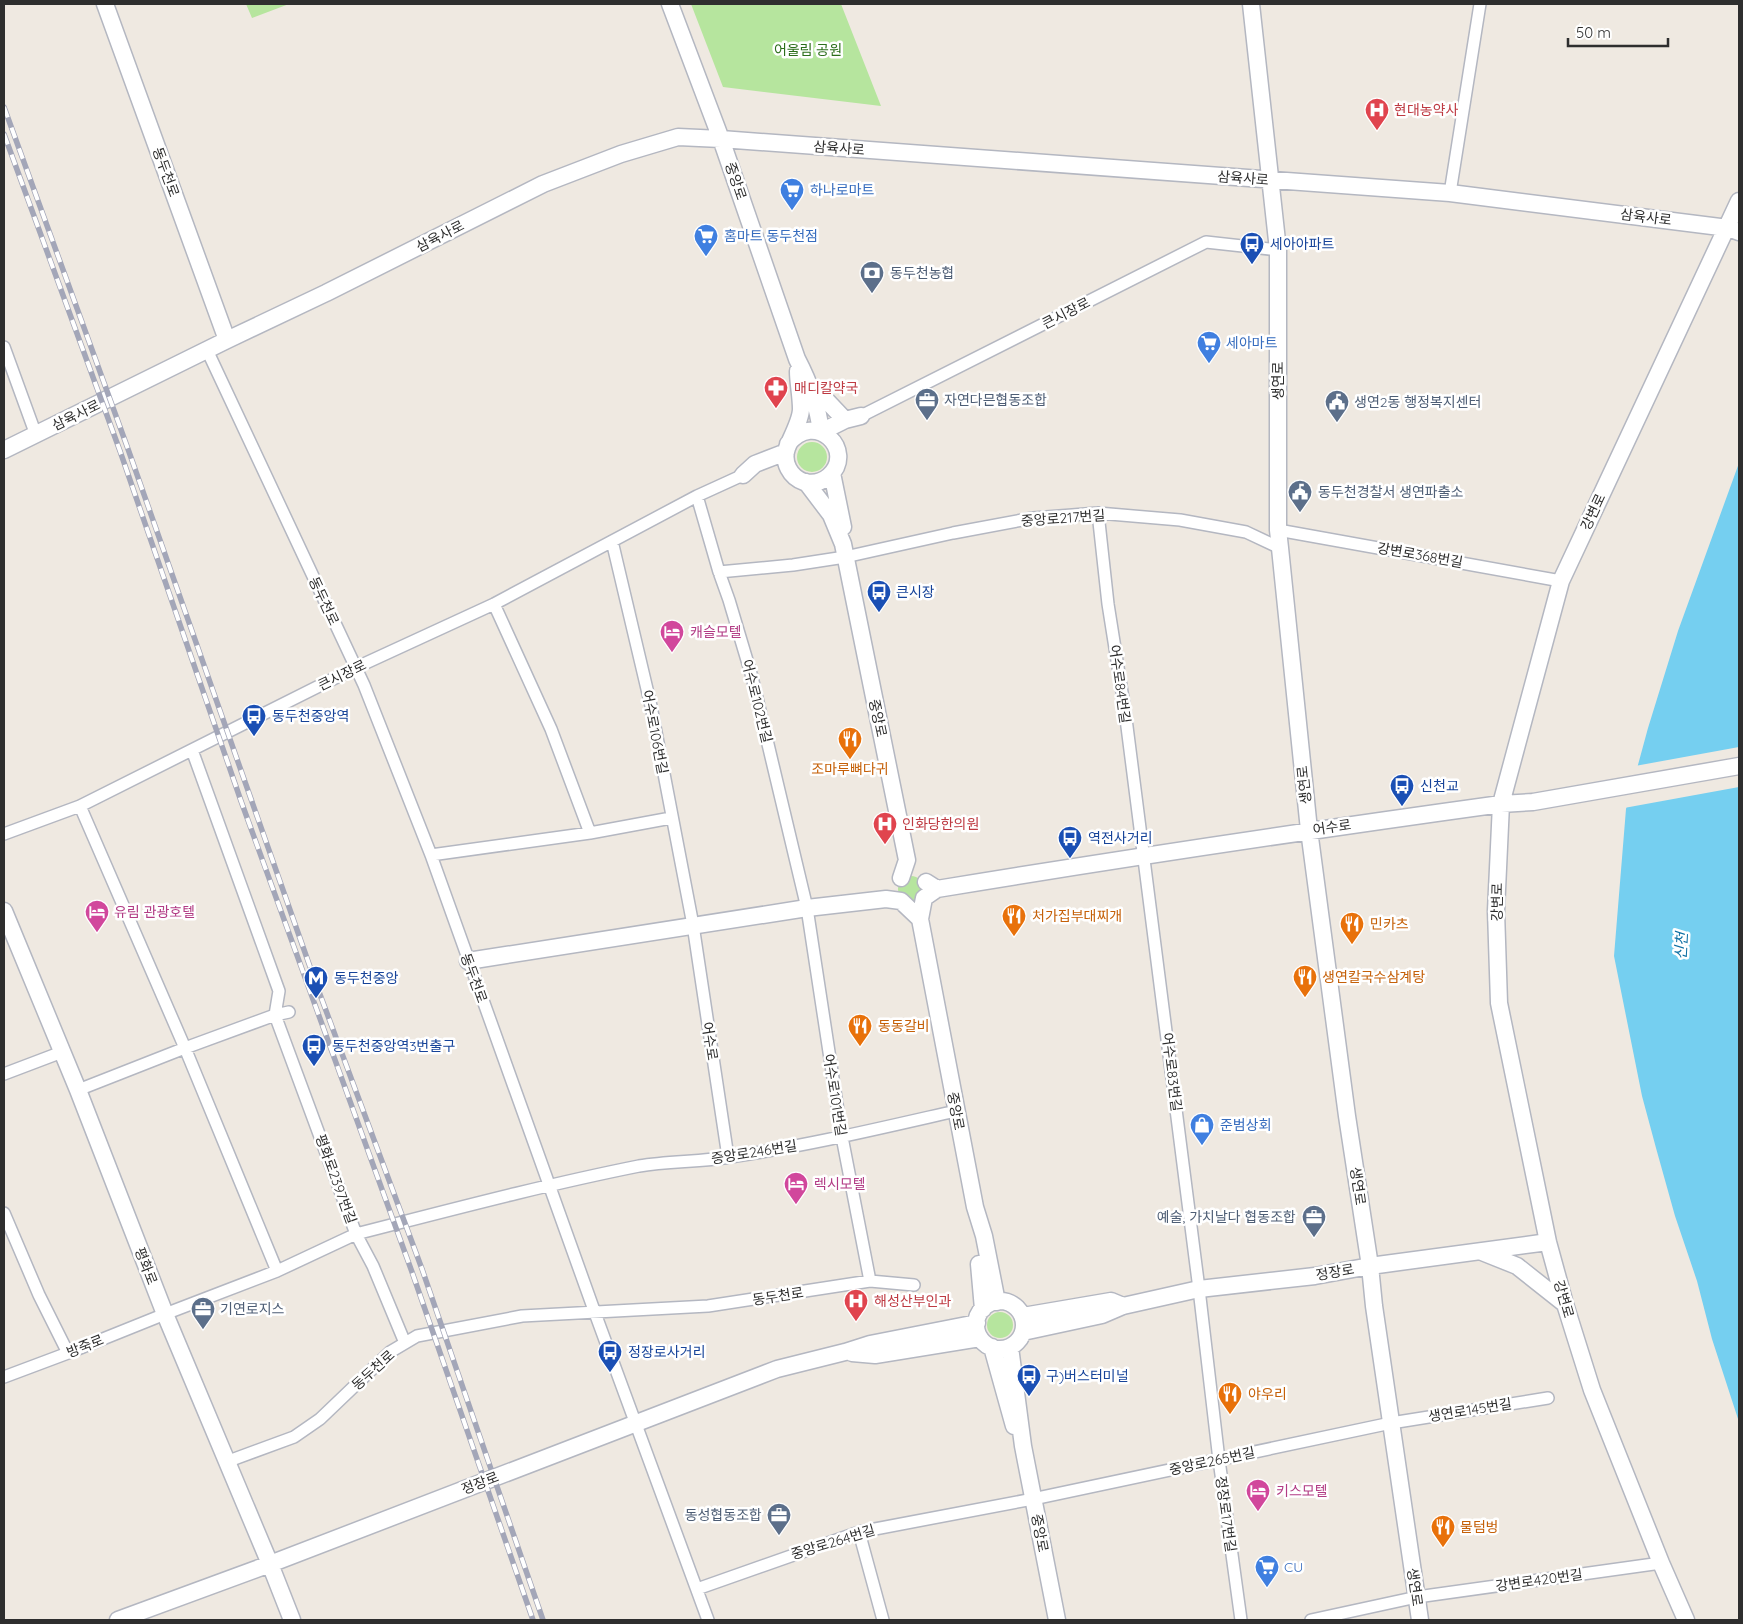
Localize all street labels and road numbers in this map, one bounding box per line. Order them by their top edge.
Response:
street label: 삼육사로 [813,137,865,159]
street label: 동두천로 [149,145,183,199]
street label: 중앙로 [721,160,751,202]
street label: 삼육사로 [1217,167,1269,189]
street label: 삼육사로 [1619,205,1673,229]
street label: 삼육사로 [413,216,467,256]
street label: 큰시장로 [1039,293,1093,333]
street label: 생연로 [1269,362,1287,400]
street label: 삼육사로 [49,396,103,434]
street label: 강변로 [1577,491,1609,533]
street label: 중앙로217번길 [1020,506,1106,530]
street label: 강변로368번길 [1376,539,1464,571]
street label: 동두천로 [305,574,343,628]
street label: 어수로84번길 [1106,643,1134,725]
street label: 큰시장로 [315,656,369,694]
street label: 어수로102번길 [738,657,776,745]
street label: 어수로106번길 [638,688,672,776]
street label: 중앙로 [865,697,891,739]
street label: 생연로 [1293,765,1315,805]
street label: 어수로 [1312,815,1353,839]
street label: 강변로 [1488,882,1506,921]
street label: 동두천로 [457,951,491,1005]
street label: 어수로 [698,1021,722,1062]
street label: 어수로83번길 [1158,1032,1186,1112]
street label: 어수로101번길 [820,1053,850,1137]
street label: 중앙로 [943,1090,969,1132]
street label: 평화로2397번길 [311,1132,361,1226]
street label: 중앙로246번길 [710,1136,798,1168]
street label: 생연로 [1346,1166,1370,1207]
street label: 평화로 [131,1245,161,1287]
street label: 정장로 [1314,1260,1356,1284]
street label: 강변로 [1550,1278,1578,1320]
street label: 동두천로 [751,1283,805,1309]
street label: 방죽로 [64,1330,106,1362]
street label: 동두천로 [348,1346,398,1394]
street label: 생연로145번길 [1427,1395,1513,1425]
street label: 중앙로265번길 [1167,1443,1257,1479]
street label: 정장로 [459,1468,501,1498]
street label: 정장로17번길 [1212,1475,1240,1553]
street label: 중앙로 [1027,1512,1053,1554]
street label: 중앙로264번길 [789,1521,877,1563]
street label: 강변로420번길 [1494,1565,1584,1595]
street label: 생연로 [1403,1567,1427,1608]

